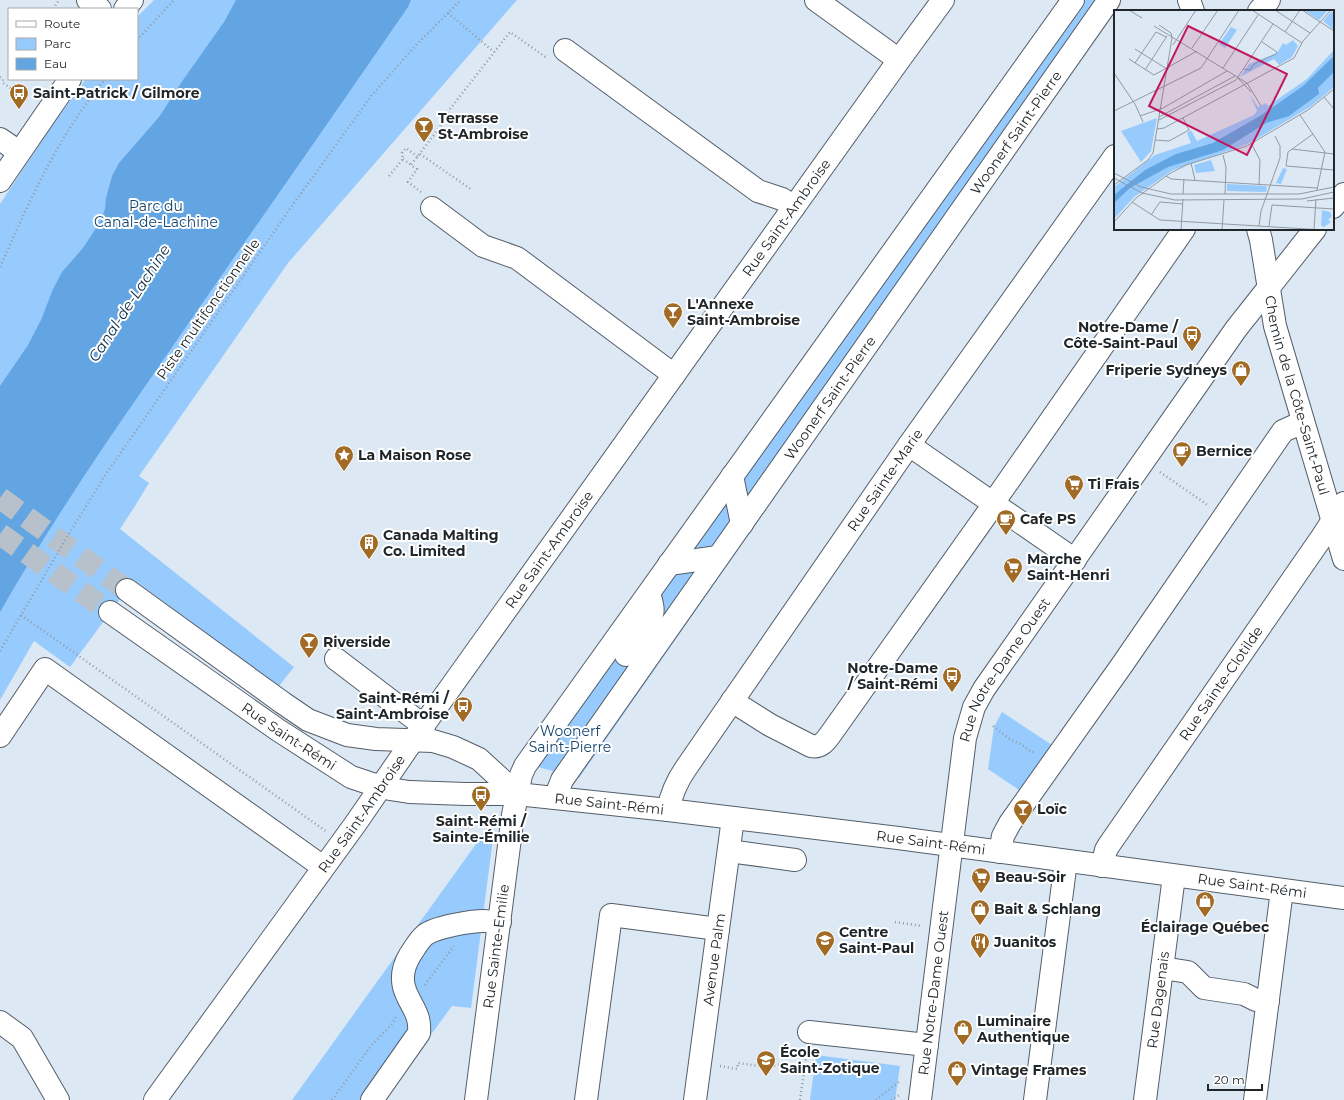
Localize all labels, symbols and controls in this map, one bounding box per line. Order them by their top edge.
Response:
legend [8,8,138,80]
inset map [1114,10,1334,230]
text: Route [44,16,80,31]
text: Parc [44,36,71,51]
text: Eau [44,56,67,71]
street label: Woonerf Saint-Pierre [966,67,1066,198]
bus stop icon: Saint-Patrick / Gilmore [8,82,30,110]
place label: Saint-Patrick / Gilmore [33,84,200,102]
place label: Terrasse St-Ambroise [438,109,529,143]
bar icon: Terrasse St-Ambroise [413,115,435,143]
street label: Rue Saint-Ambroise [738,155,834,280]
park label: Parc du Canal-de-Lachine [94,197,218,231]
street label: Piste multifonctionnelle [152,235,264,383]
water label: Canal-de-Lachine [84,241,174,365]
street label: Chemin de la Côte-Saint-Paul [1261,294,1334,497]
place label: L'Annexe Saint-Ambroise [687,295,800,329]
bar icon: L'Annexe Saint-Ambroise [662,301,684,329]
place label: Notre-Dame / Côte-Saint-Paul [1064,318,1180,352]
bus stop icon: Notre-Dame / Côte-Saint-Paul [1181,324,1203,352]
street label: Woonerf Saint-Pierre [780,333,880,463]
shop icon: Friperie Sydneys [1230,359,1252,387]
place label: Friperie Sydneys [1105,361,1228,379]
street label: Rue Sainte-Marie [843,425,927,535]
cafe icon: Bernice [1171,440,1193,468]
place label: Bernice [1196,442,1253,460]
place icon: La Maison Rose [333,444,355,472]
place label: La Maison Rose [358,446,471,464]
supermarket icon: Ti Frais [1063,473,1085,501]
place label: Ti Frais [1088,475,1140,493]
street label: Rue Saint-Ambroise [501,487,597,612]
cafe icon: Cafe PS [995,508,1017,536]
place label: Cafe PS [1020,510,1076,528]
place label: Canada Malting Co. Limited [383,526,498,560]
building icon: Canada Malting Co. Limited [358,532,380,560]
place label: Marche Saint-Henri [1027,550,1110,584]
supermarket icon: Marche Saint-Henri [1002,556,1024,584]
street label: Rue Notre-Dame Ouest [955,594,1054,744]
street label: Rue Sainte-Clotilde [1175,623,1267,744]
bar icon: Riverside [298,631,320,659]
place label: Riverside [323,633,391,651]
place label: Notre-Dame / Saint-Rémi [847,659,938,693]
bus stop icon: Notre-Dame / Saint-Rémi [941,665,963,693]
place label: Saint-Rémi / Saint-Ambroise [336,689,451,723]
bus stop icon: Saint-Rémi / Saint-Ambroise [452,695,474,723]
street label: Rue Saint-Rémi [238,698,340,774]
park label: Woonerf Saint-Pierre [529,722,611,756]
street label: Rue Saint-Ambroise [314,751,409,876]
bus stop icon: Saint-Rémi / Sainte-Émilie [470,784,492,812]
street label: Rue Saint-Rémi [554,789,665,819]
bar icon: Loïc [1012,798,1034,826]
place label: Loïc [1037,800,1068,818]
place label: Saint-Rémi / Sainte-Émilie [432,812,530,846]
street label: Rue Saint-Rémi [875,826,987,859]
supermarket icon: Beau-Soir [970,866,992,894]
place label: Beau-Soir [995,868,1066,886]
street label: Rue Saint-Rémi [1196,869,1308,902]
street label: Rue Sainte-Emilie [479,883,513,1010]
shop icon: Éclairage Québec [1194,890,1216,918]
shop icon: Bait & Schlang [969,898,991,926]
place label: Bait & Schlang [994,900,1101,918]
street label: Rue Notre-Dame Ouest [914,909,953,1076]
street label: Avenue Palm [699,912,729,1007]
place label: Éclairage Québec [1141,918,1270,936]
place label: Centre Saint-Paul [839,923,914,957]
school or university icon: Centre Saint-Paul [814,929,836,957]
restaurant icon: Juanitos [969,931,991,959]
place label: Juanitos [993,933,1057,951]
street label: Rue Dagenais [1143,950,1173,1050]
place label: Luminaire Authentique [976,1012,1070,1046]
shop icon: Luminaire Authentique [952,1018,974,1046]
place label: École Saint-Zotique [780,1043,880,1077]
school or university icon: École Saint-Zotique [755,1049,777,1077]
shop icon: Vintage Frames [946,1059,968,1087]
place label: Vintage Frames [970,1061,1087,1079]
scale bar [1208,1066,1262,1092]
text: 20 m [1214,1072,1245,1087]

